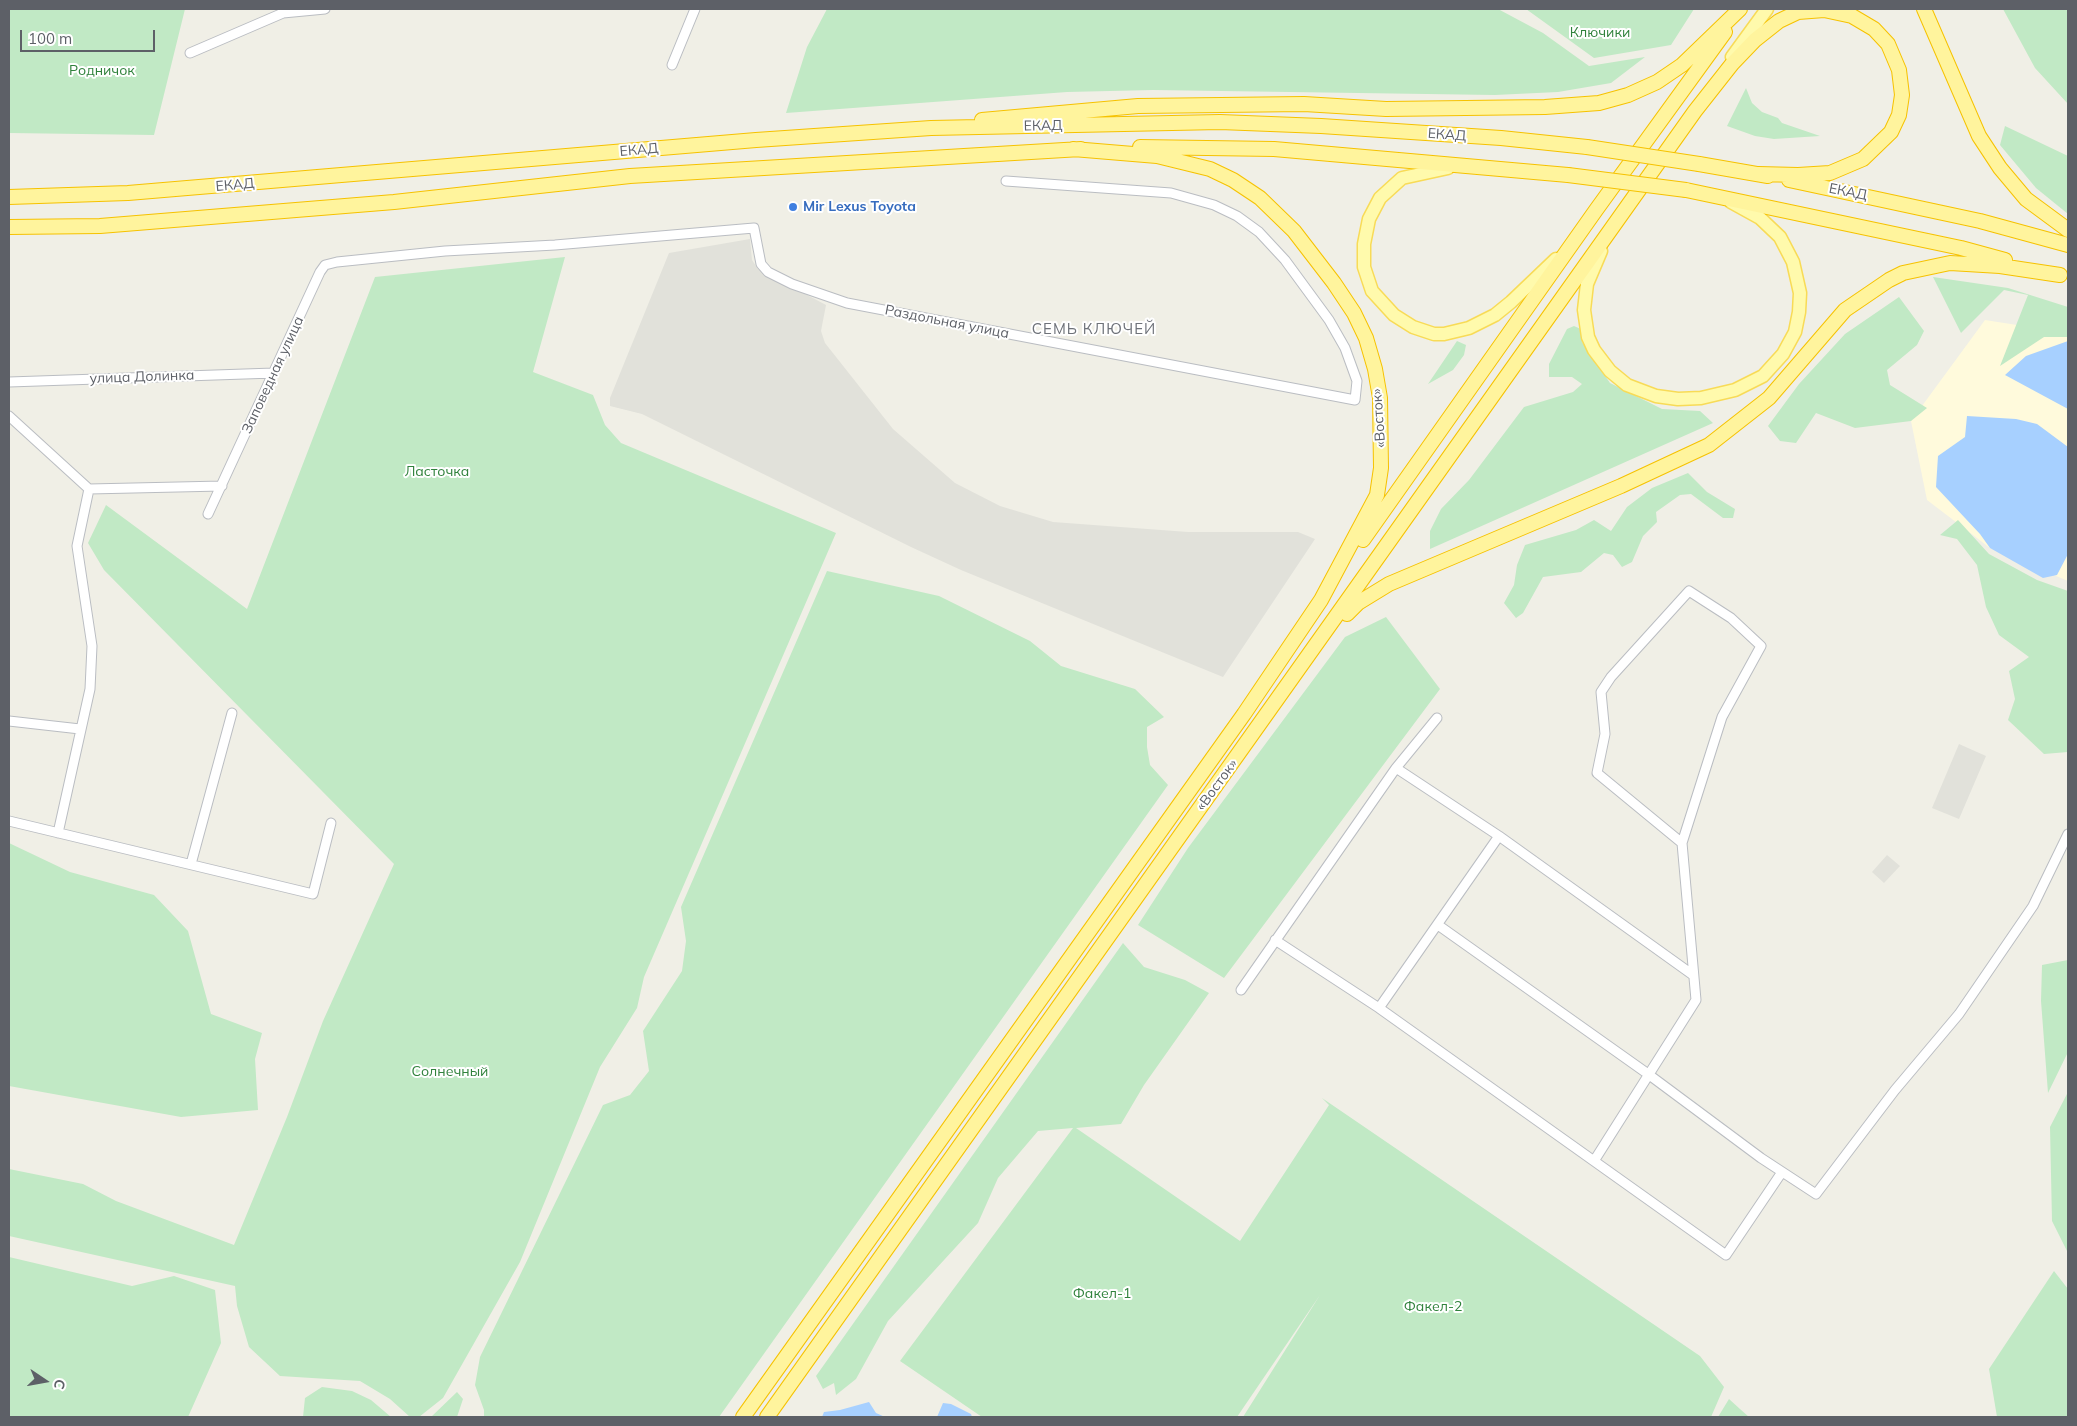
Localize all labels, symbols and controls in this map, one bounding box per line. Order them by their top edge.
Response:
scale bar [22,20,158,52]
park label: Ключики [1570,25,1630,41]
text: 100 m [28,29,72,48]
park label: Родничок [69,63,135,79]
street label: ЕКАД [1024,117,1062,135]
street label: ЕКАД [1427,125,1467,145]
street label: ЕКАД [619,140,659,160]
street label: ЕКАД [215,175,255,195]
street label: ЕКАД [1827,180,1869,204]
place label: Mir Lexus Toyota [803,199,916,215]
marker: Mir Lexus Toyota [787,201,799,213]
street label: Раздольная улица [883,302,1011,342]
street label: Заповедная улица [238,314,308,436]
district label: СЕМЬ КЛЮЧЕЙ [1030,320,1158,338]
street label: улица Долинка [89,367,195,387]
street label: «Восток» [1369,388,1389,448]
park label: Ласточка [405,464,469,480]
street label: «Восток» [1193,756,1241,814]
park label: Солнечный [412,1064,488,1080]
park label: Факел-1 [1073,1286,1131,1302]
park label: Факел-2 [1404,1299,1462,1315]
north arrow [20,1356,70,1406]
text: С [50,1378,69,1391]

